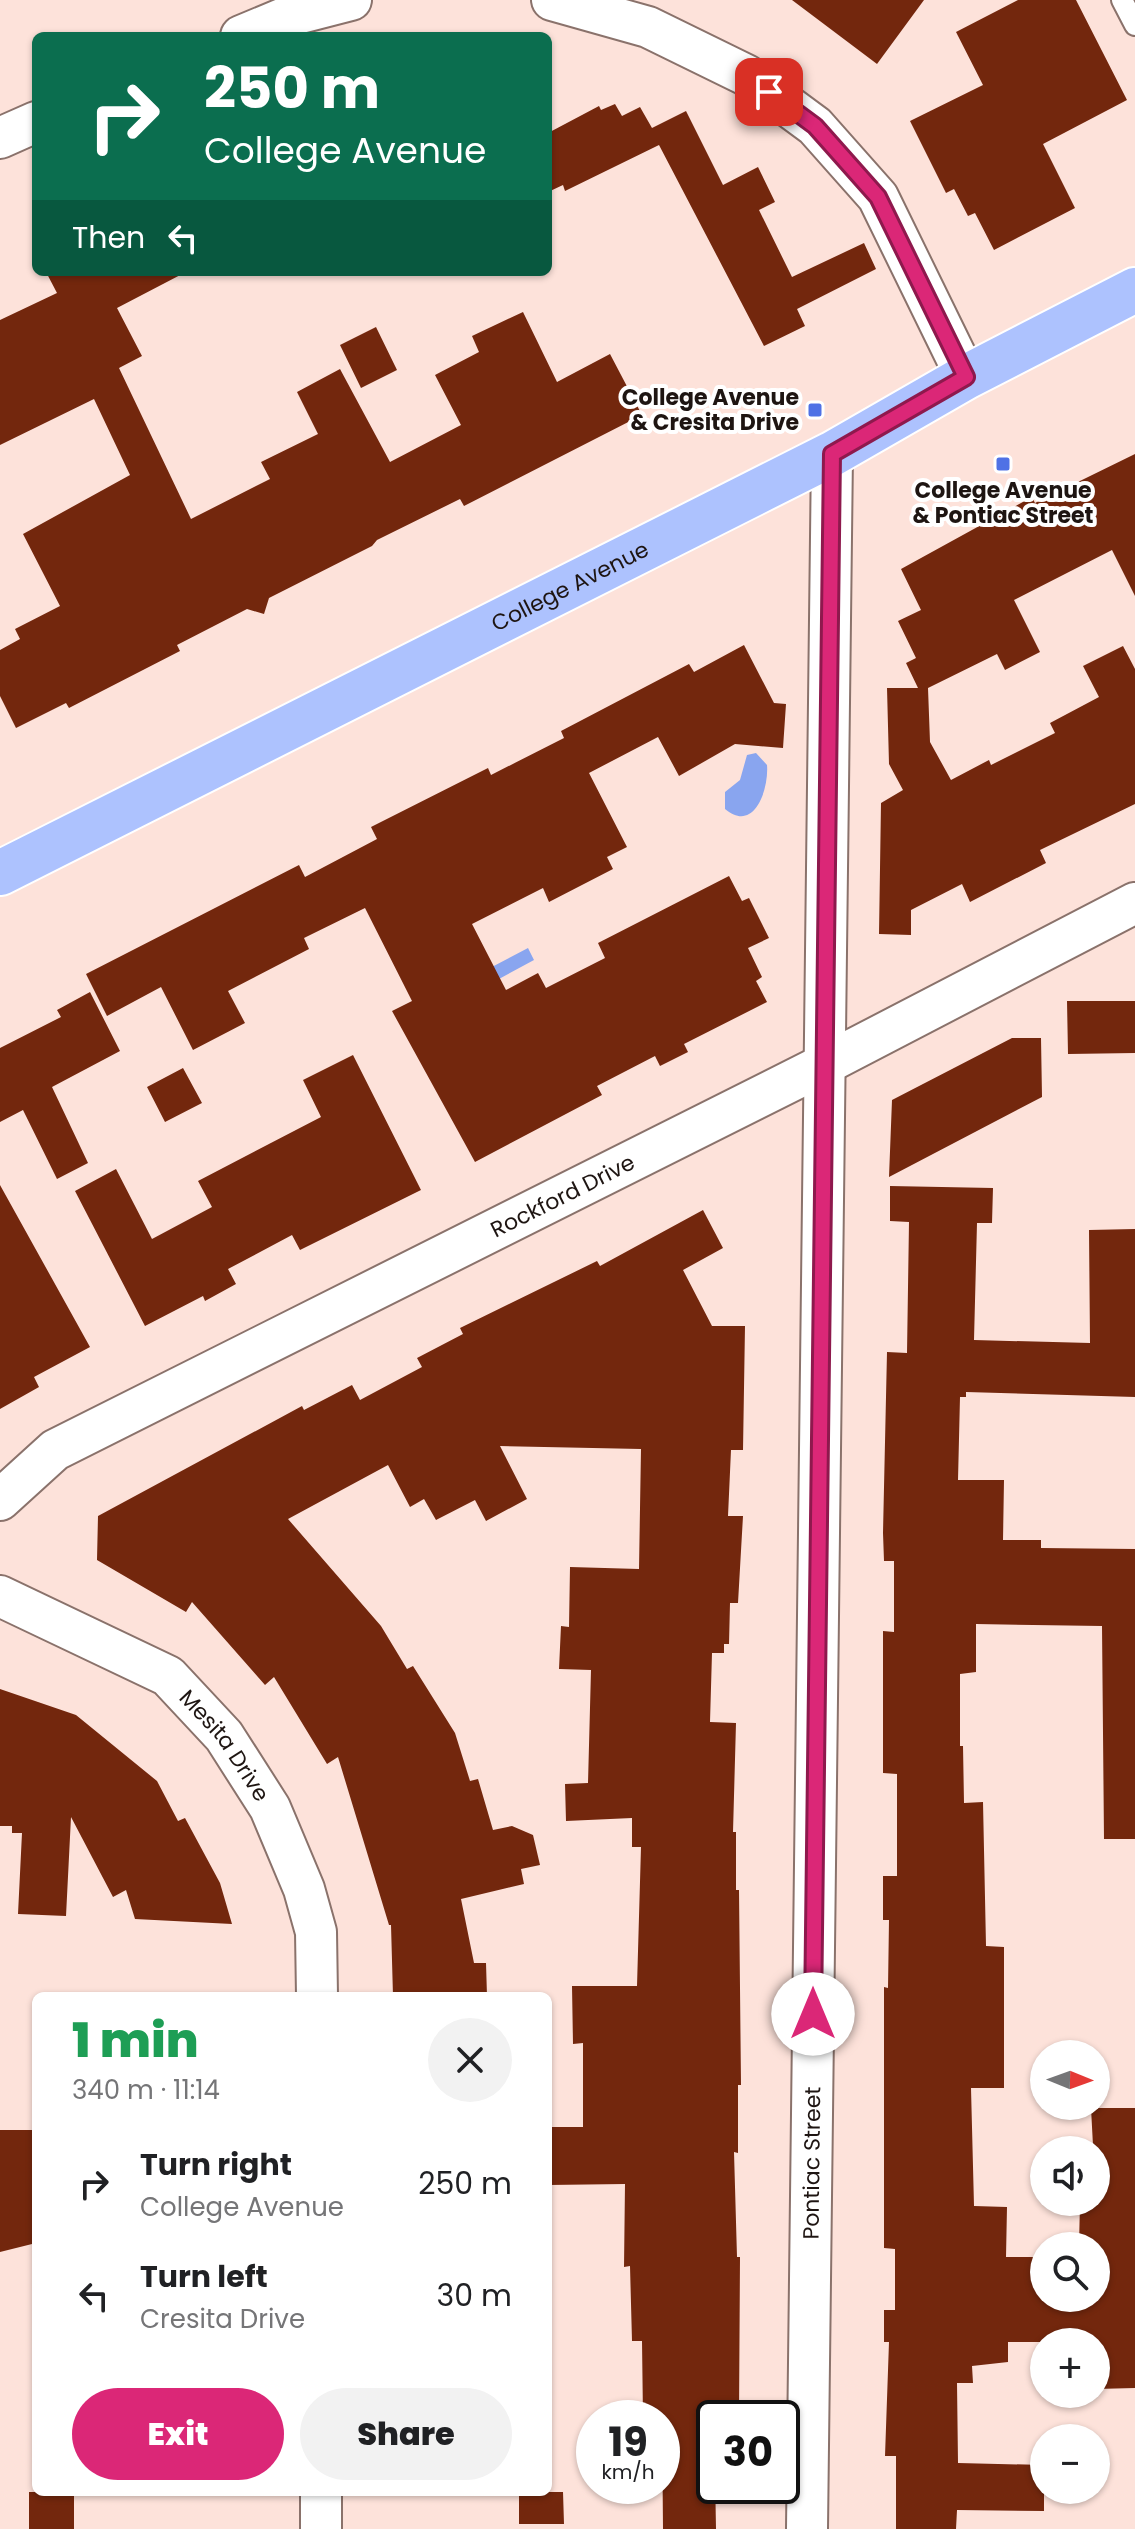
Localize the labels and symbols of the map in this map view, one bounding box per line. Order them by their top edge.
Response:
pin [735,58,803,126]
place label: College Avenue & Cresita Drive [622,382,799,438]
marker: College Avenue & Cresita Drive [806,401,824,419]
marker: College Avenue & Pontiac Street [994,455,1012,473]
place label: College Avenue & Pontiac Street [912,475,1094,531]
street label: College Avenue [486,533,654,639]
street label: Rockford Drive [485,1146,640,1245]
street label: Mesita Drive [172,1682,277,1807]
position arrow [771,1972,855,2056]
north arrow [1030,2040,1110,2120]
street label: Pontiac Street [795,2086,828,2240]
speed limit sign: 30 [696,2400,800,2504]

